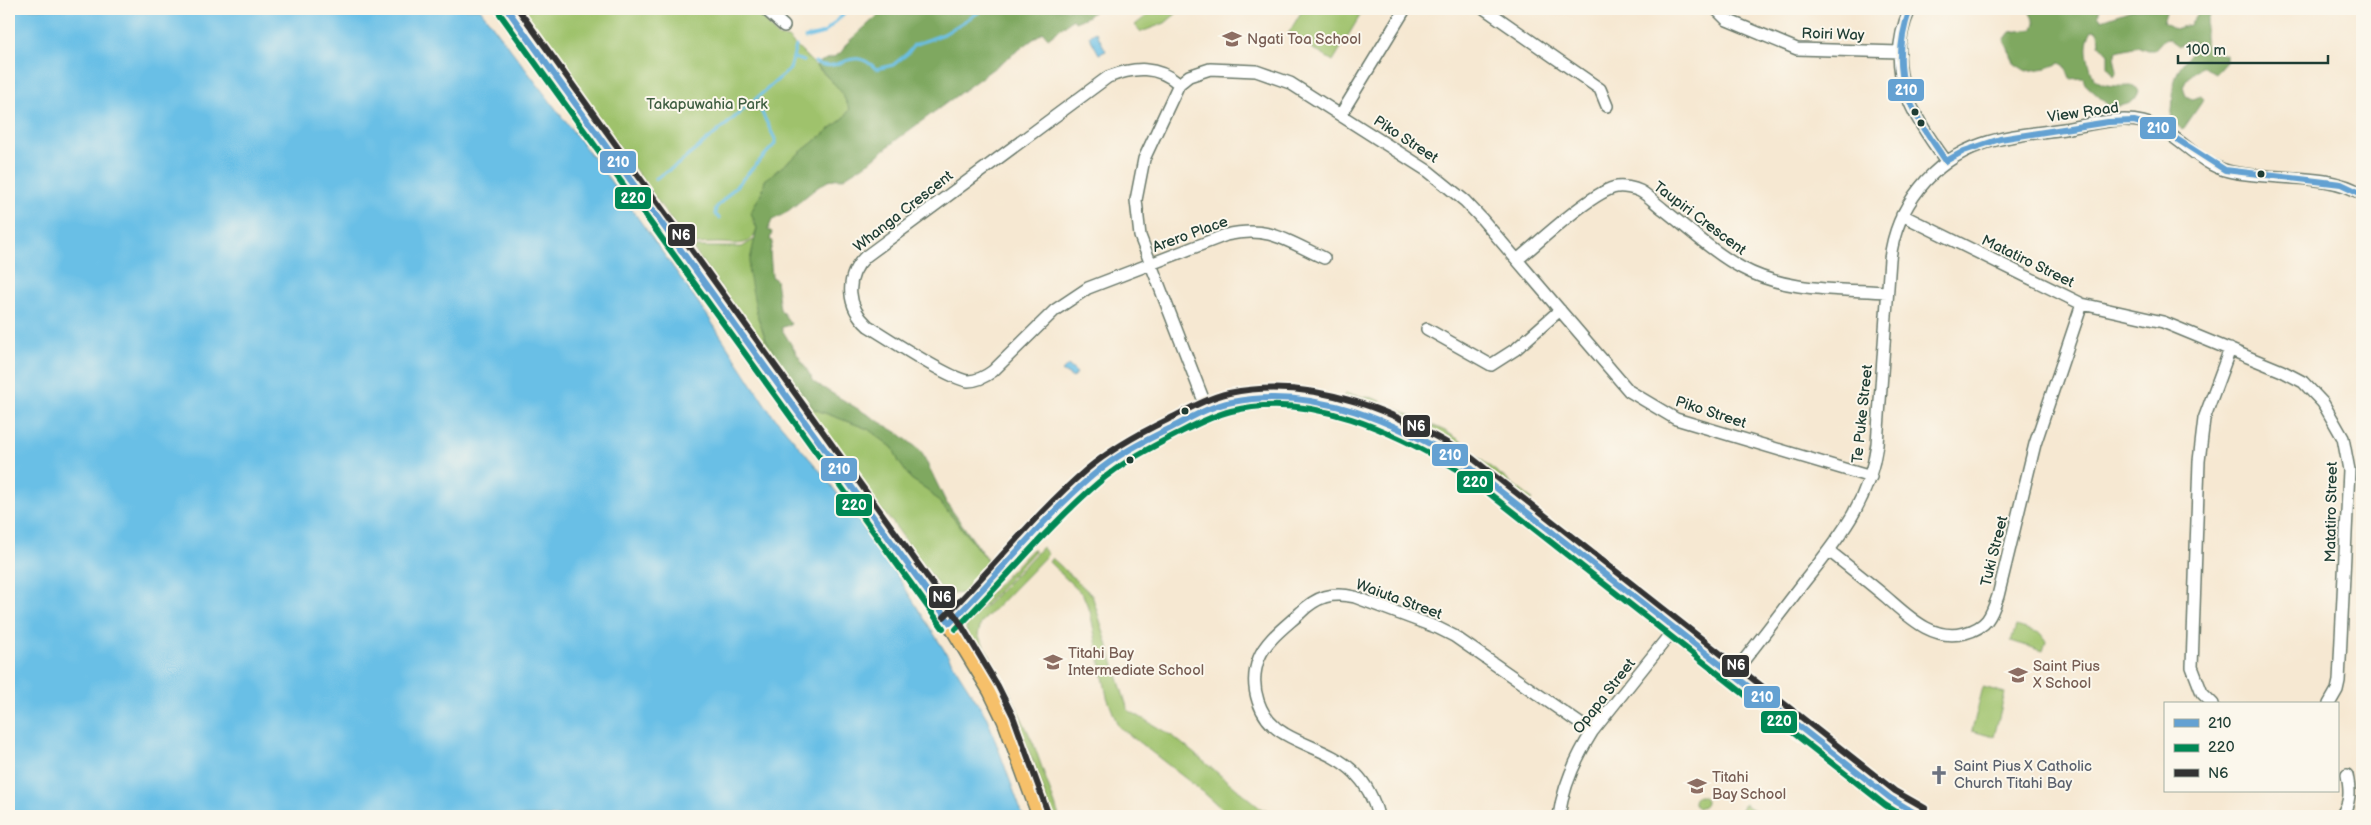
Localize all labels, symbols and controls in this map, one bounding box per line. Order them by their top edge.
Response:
street label: Roiri Way [1801,24,1865,45]
school or university icon: Ngati Toa School [1221,28,1243,50]
place label: Ngati Toa School [1247,30,1361,49]
scale bar [2178,32,2328,64]
text: 100 m [2186,41,2226,60]
line badge: 210 [1887,78,1925,102]
text: 210 [1895,82,1918,99]
park label: Takapuwahia Park [646,95,768,114]
street label: View Road [2046,98,2120,127]
unlabelled marker [1910,107,1920,117]
street label: Piko Street [1370,111,1442,168]
line badge: 210 [2139,116,2177,140]
unlabelled marker [1916,118,1926,128]
text: 210 [2147,120,2170,137]
line badge: 210 [599,150,637,174]
text: 210 [607,154,630,171]
street label: Whanga Crescent [850,166,957,256]
unlabelled marker [2256,169,2266,179]
street label: Taupiri Crescent [1649,177,1750,260]
line badge: 220 [614,186,652,210]
text: 220 [620,190,646,207]
street label: Arero Place [1150,212,1231,257]
line badge: N6 [667,223,696,247]
text: N6 [672,227,691,244]
street label: Matatiro Street [1978,231,2078,292]
street label: Te Puke Street [1848,363,1877,464]
street label: Piko Street [1673,392,1749,433]
unlabelled marker [1180,406,1190,416]
line badge: N6 [1402,414,1431,438]
text: N6 [1407,418,1426,435]
line badge: 210 [1431,443,1469,467]
text: 210 [1439,447,1462,464]
unlabelled marker [1125,455,1135,465]
line badge: 210 [820,457,858,482]
text: 210 [828,461,851,478]
street label: Matatiro Street [2321,461,2342,563]
line badge: 220 [1456,470,1494,494]
text: 220 [1462,474,1488,491]
line badge: 220 [835,493,873,517]
text: 220 [841,497,867,514]
street label: Tuki Street [1977,513,2013,588]
street label: Waiuta Street [1353,575,1445,624]
line badge: N6 [928,585,956,609]
text: N6 [933,589,952,606]
place label: Titahi Bay Intermediate School [1068,644,1204,680]
school or university icon: Titahi Bay Intermediate School [1042,651,1064,673]
street label: Opapa Street [1569,654,1640,738]
line badge: N6 [1721,654,1750,678]
text: N6 [1727,657,1746,674]
place label: Saint Pius X School [2032,657,2100,693]
school or university icon: Saint Pius X School [2007,664,2029,686]
line badge: 210 [1743,685,1781,709]
text: 210 [1751,689,1774,706]
legend [2164,702,2338,792]
line badge: 220 [1760,710,1798,734]
text: 220 [1766,713,1792,730]
text: 210 [2208,714,2231,733]
text: 220 [2208,738,2235,757]
place label: Saint Pius X Catholic Church Titahi Bay [1954,757,2092,793]
church icon: Saint Pius X Catholic Church Titahi Bay [1928,764,1950,786]
text: N6 [2208,764,2228,783]
place label: Titahi Bay School [1712,768,1786,804]
school or university icon: Titahi Bay School [1686,775,1708,797]

